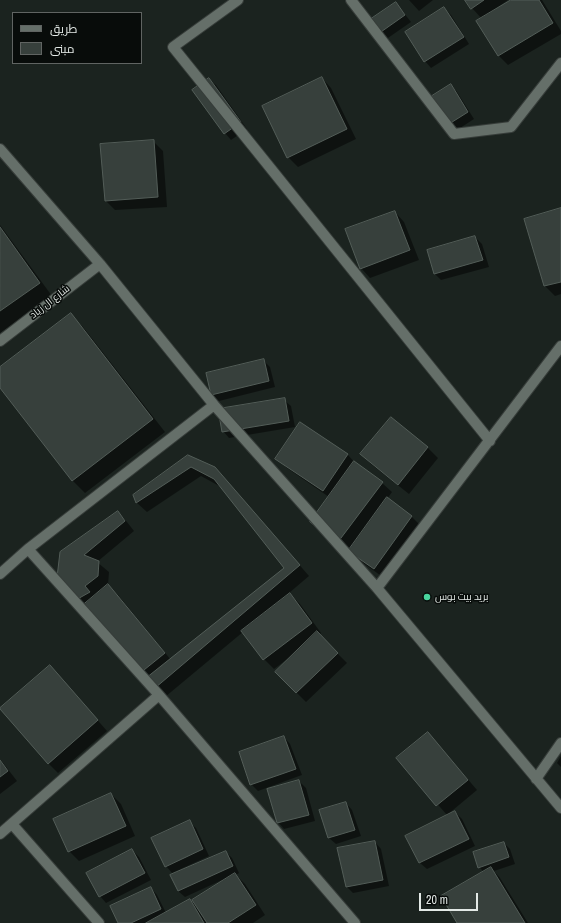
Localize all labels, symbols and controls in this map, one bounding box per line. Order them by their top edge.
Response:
legend [12,12,142,64]
text: طريق [50,21,77,37]
text: مبنى [50,41,75,57]
street label: شارع ال زياد [28,283,72,321]
place label: بريد بيت بوس [435,591,488,603]
marker: بريد بيت بوس [422,592,432,602]
scale bar [421,885,480,911]
text: 20 m [426,892,448,908]

